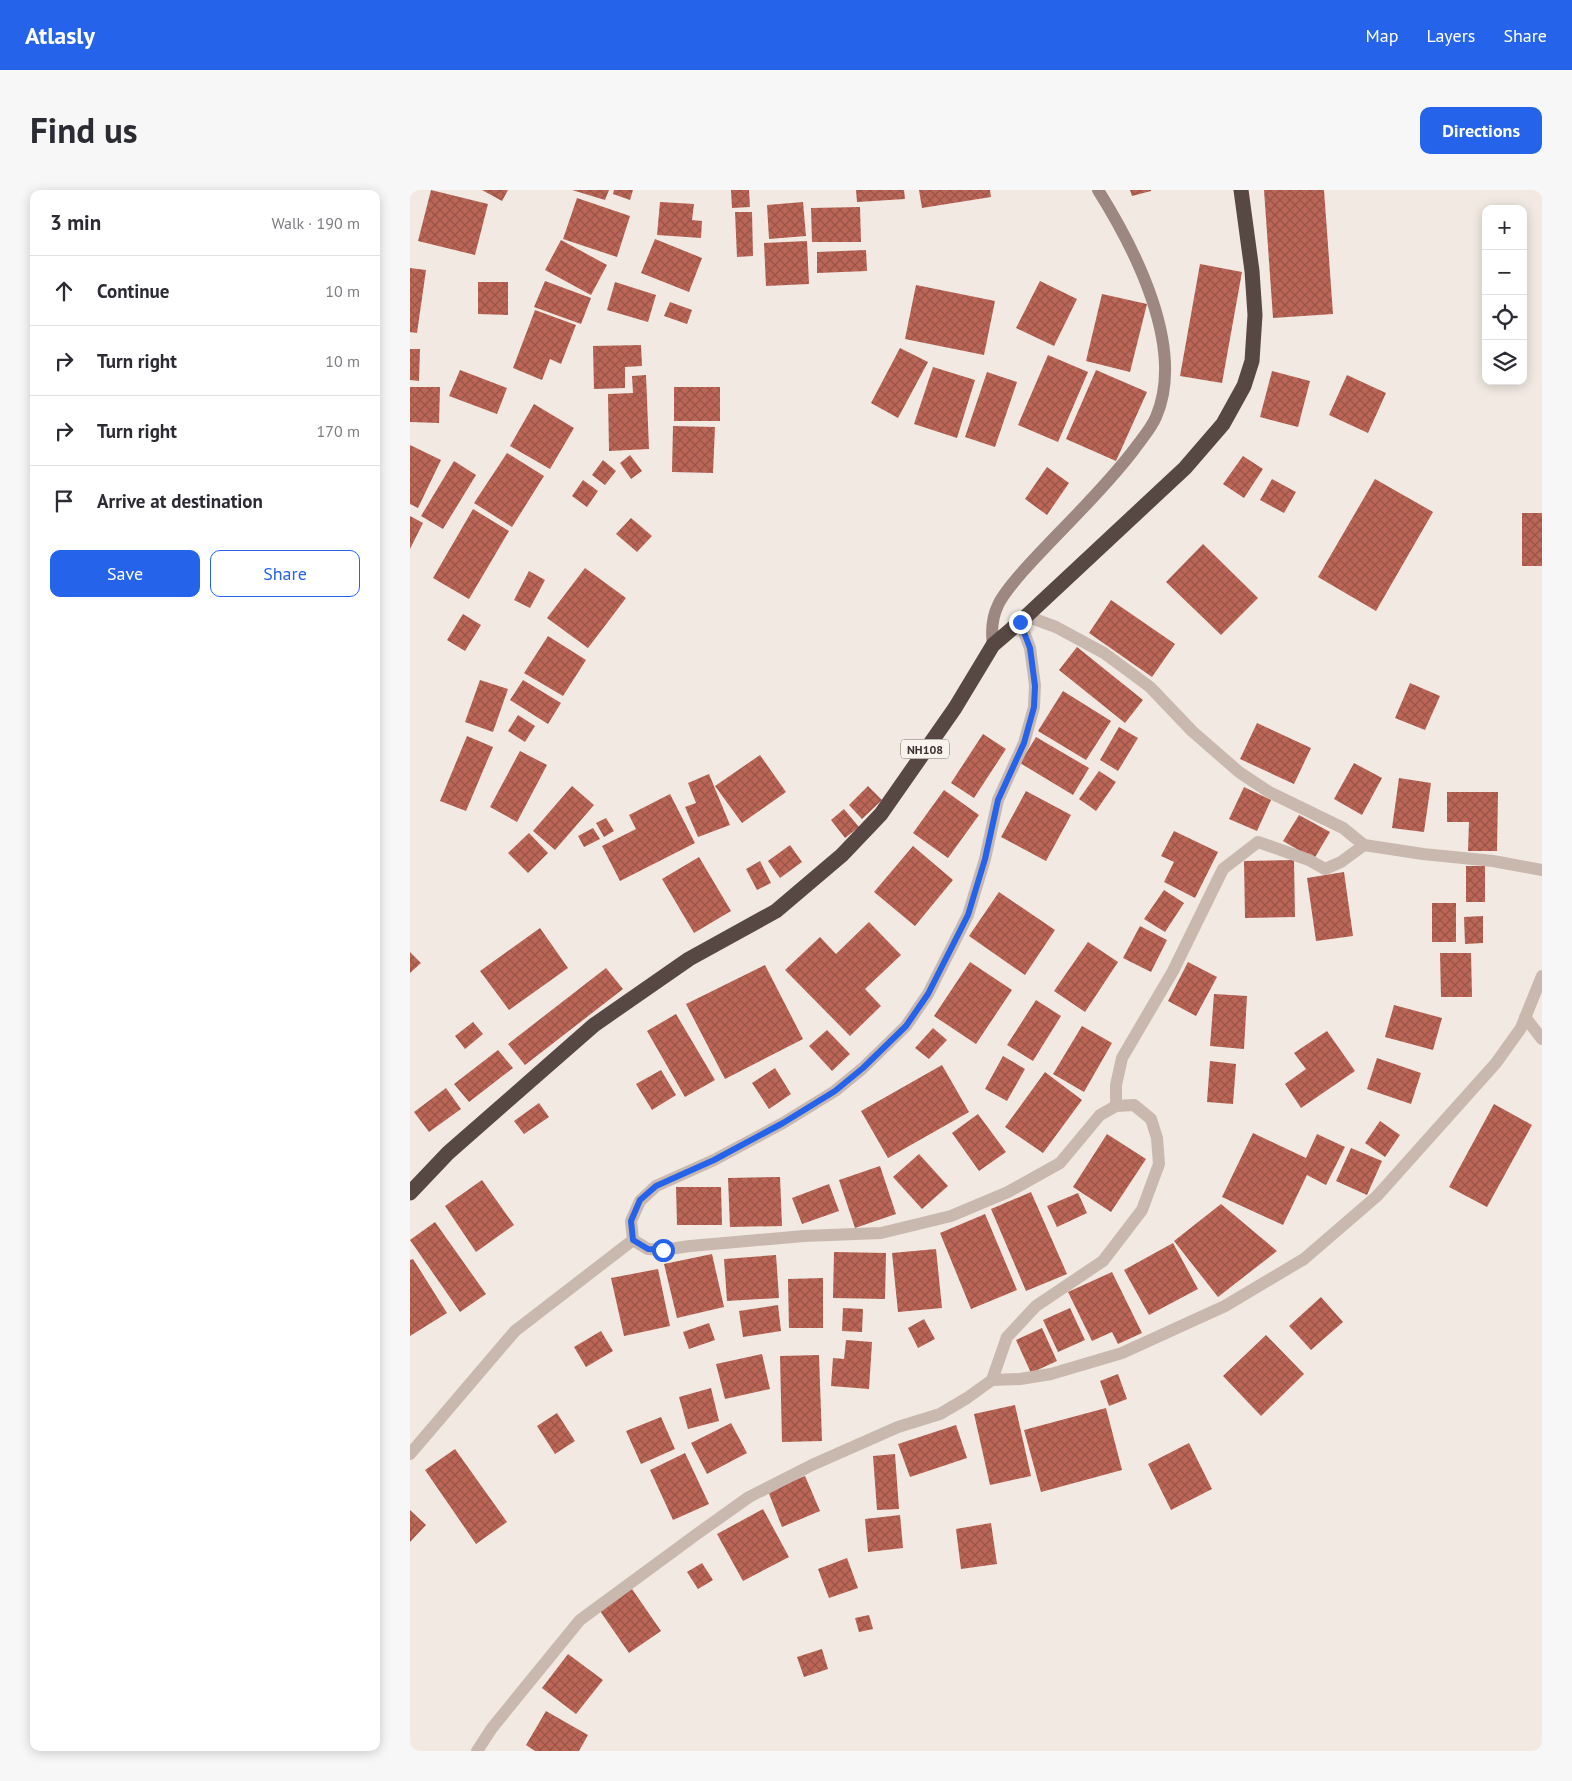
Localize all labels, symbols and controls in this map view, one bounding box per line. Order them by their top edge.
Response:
text: Atlasly [25,20,95,51]
text: Map [1366,24,1398,47]
text: Layers [1426,24,1475,47]
text: Share [1503,24,1547,47]
text: Find us [30,107,138,153]
button: Directions [1420,107,1542,154]
map controls [1482,205,1527,385]
button: + [1482,205,1527,250]
text: 3 min [50,209,101,236]
text: Walk · 190 m [271,213,360,233]
button: − [1482,250,1527,295]
icon: ahead [50,277,78,305]
text: Continue [97,279,169,303]
text: 10 m [325,281,360,301]
button: locate [1482,295,1527,340]
button: layers [1482,340,1527,385]
icon: right [50,347,78,375]
text: Turn right [97,349,177,373]
text: 10 m [325,351,360,371]
icon: right [50,417,78,445]
text: Turn right [97,419,177,443]
text: 170 m [317,421,360,441]
icon: arrive [50,487,78,515]
text: Arrive at destination [97,489,263,513]
button: Save [50,550,200,597]
button: Share [210,550,360,597]
route end [1009,611,1032,634]
road number: NH108 [901,740,949,758]
route start [652,1239,675,1262]

